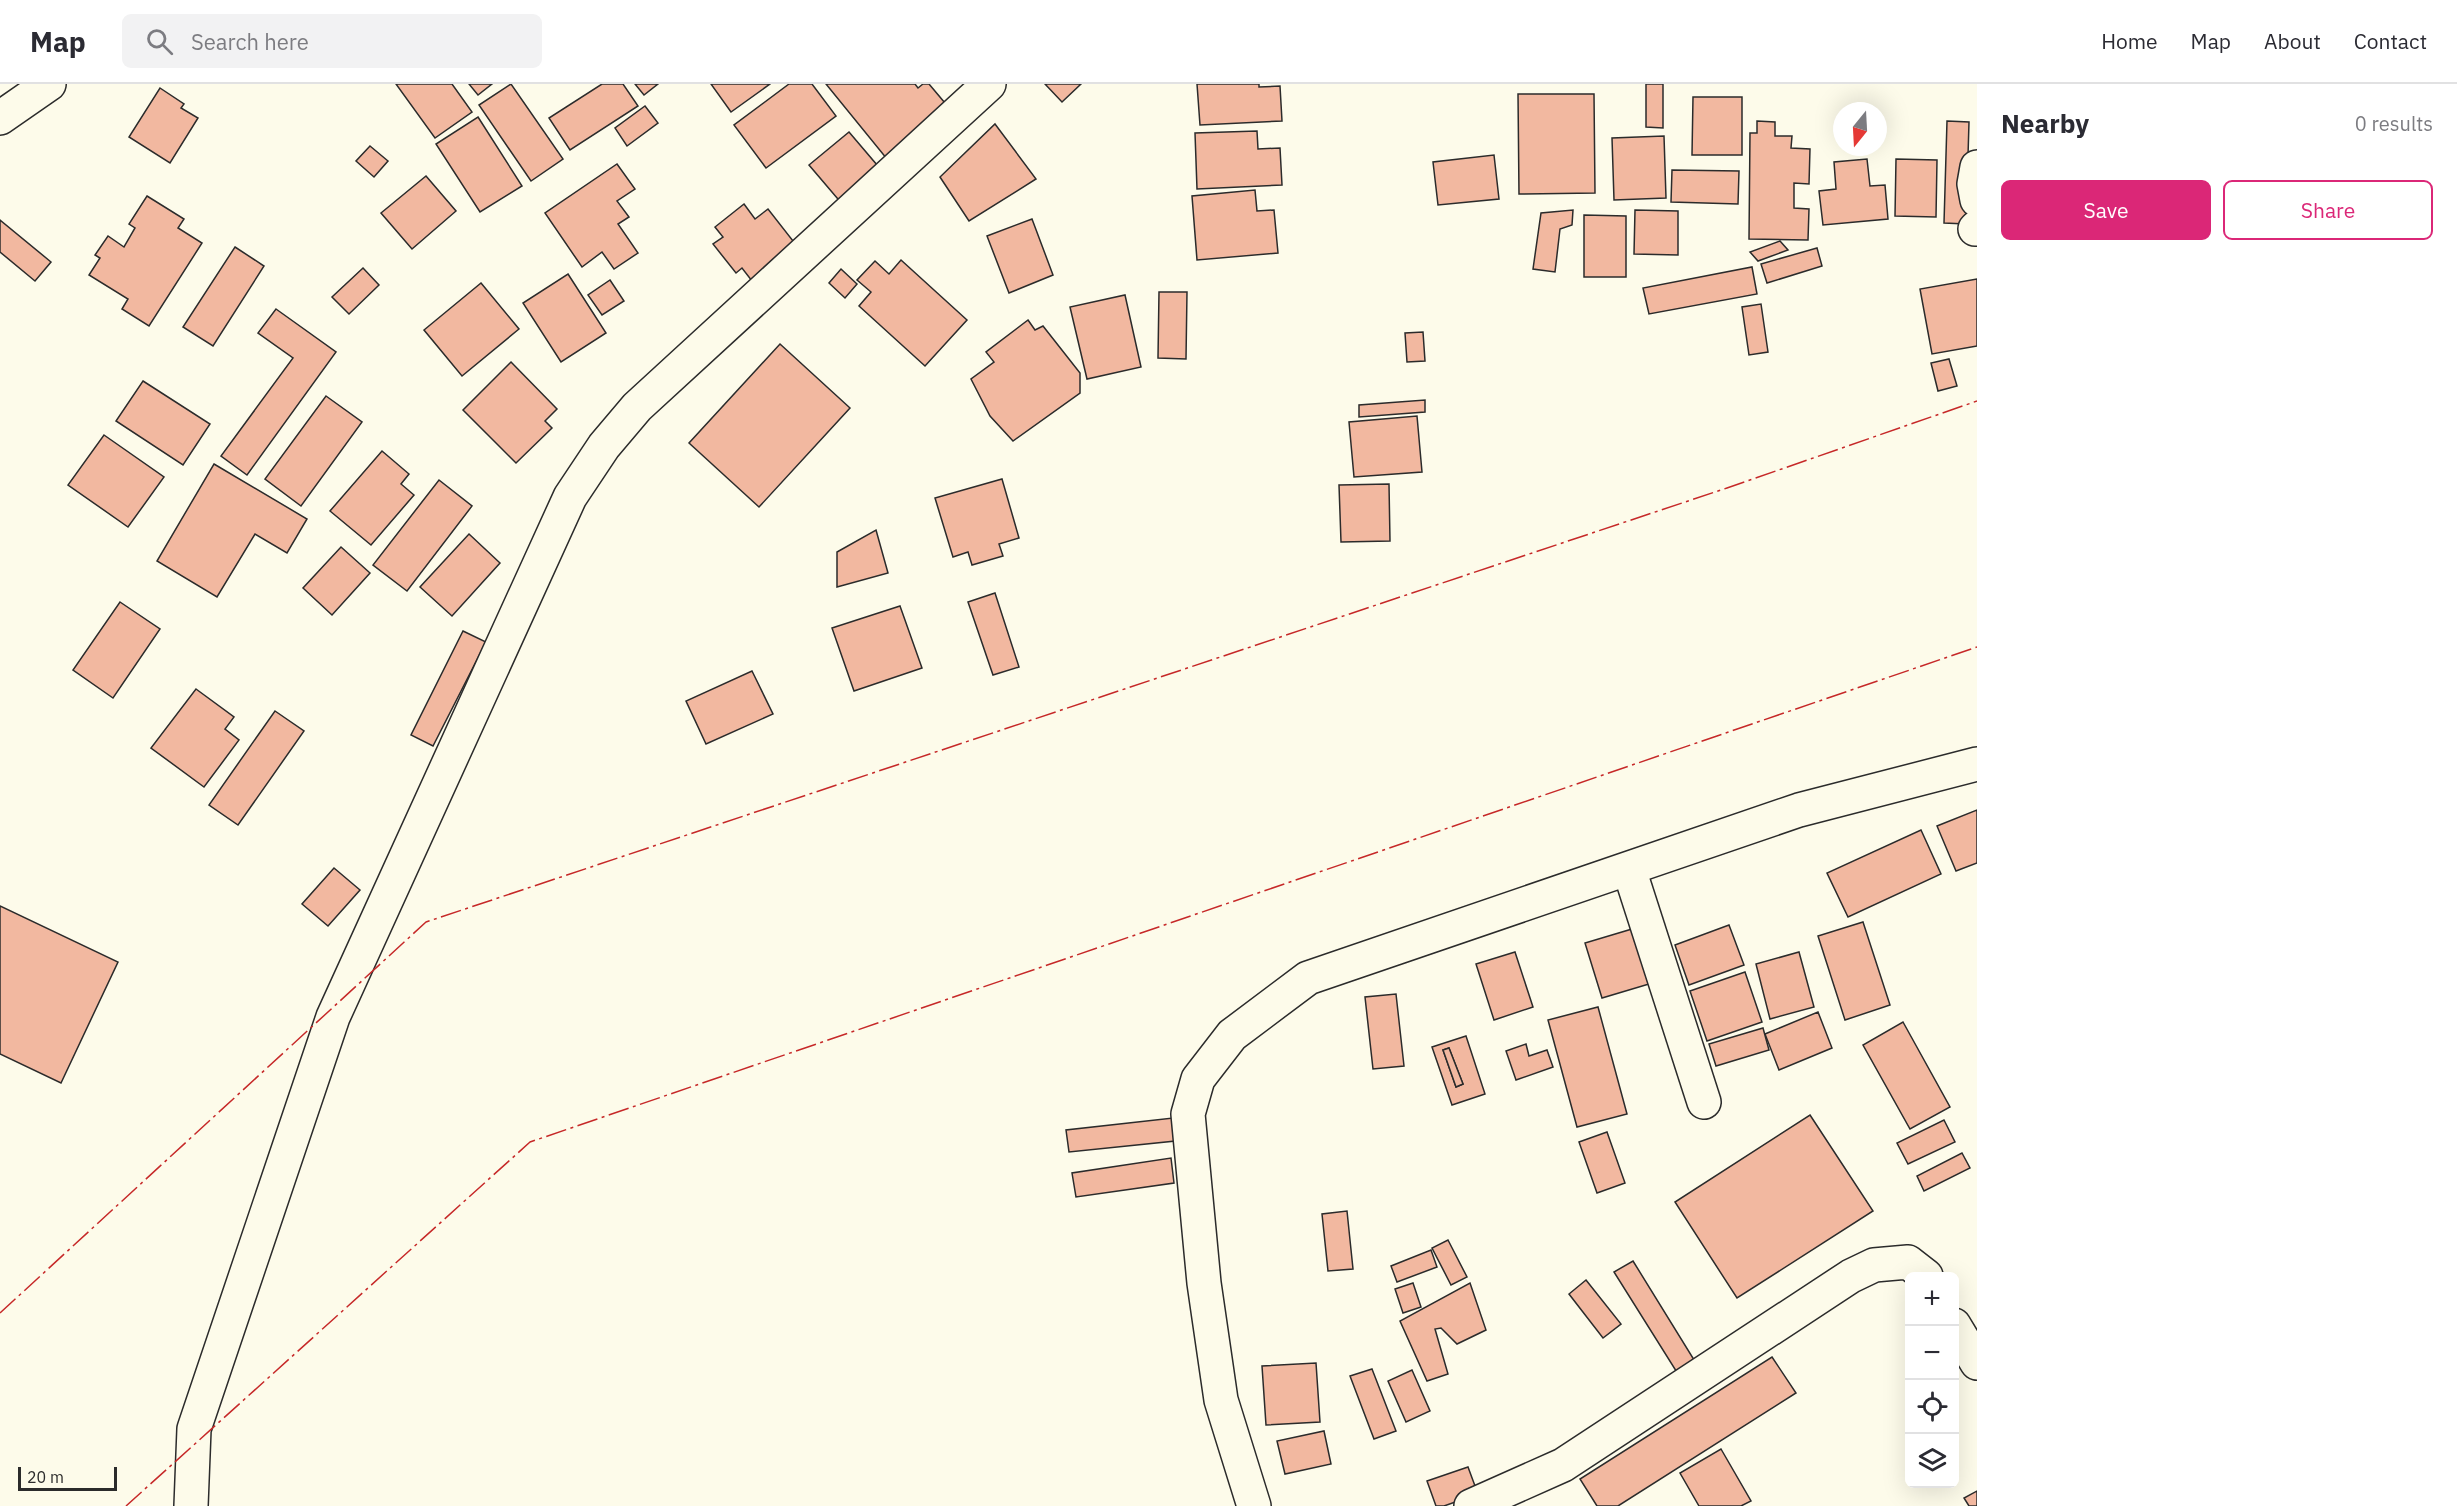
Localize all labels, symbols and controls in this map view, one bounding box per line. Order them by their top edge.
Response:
search box [122,14,542,68]
text: Map [30,23,86,60]
icon: search [143,25,176,58]
text: Search here [191,27,309,56]
text: Home [2101,27,2158,55]
text: Map [2191,27,2231,55]
text: About [2264,27,2321,55]
text: Contact [2354,27,2427,55]
north arrow [1833,102,1887,156]
text: Nearby [2001,106,2089,140]
text: 0 results [2355,110,2433,137]
button: Save [2001,180,2211,240]
button: Share [2223,180,2433,240]
map controls [1905,1272,1959,1488]
button: + [1905,1272,1959,1326]
button: − [1905,1326,1959,1380]
button: locate [1905,1380,1959,1434]
button: layers [1905,1434,1959,1488]
scale bar [18,1464,117,1492]
text: 20 m [27,1467,64,1487]

